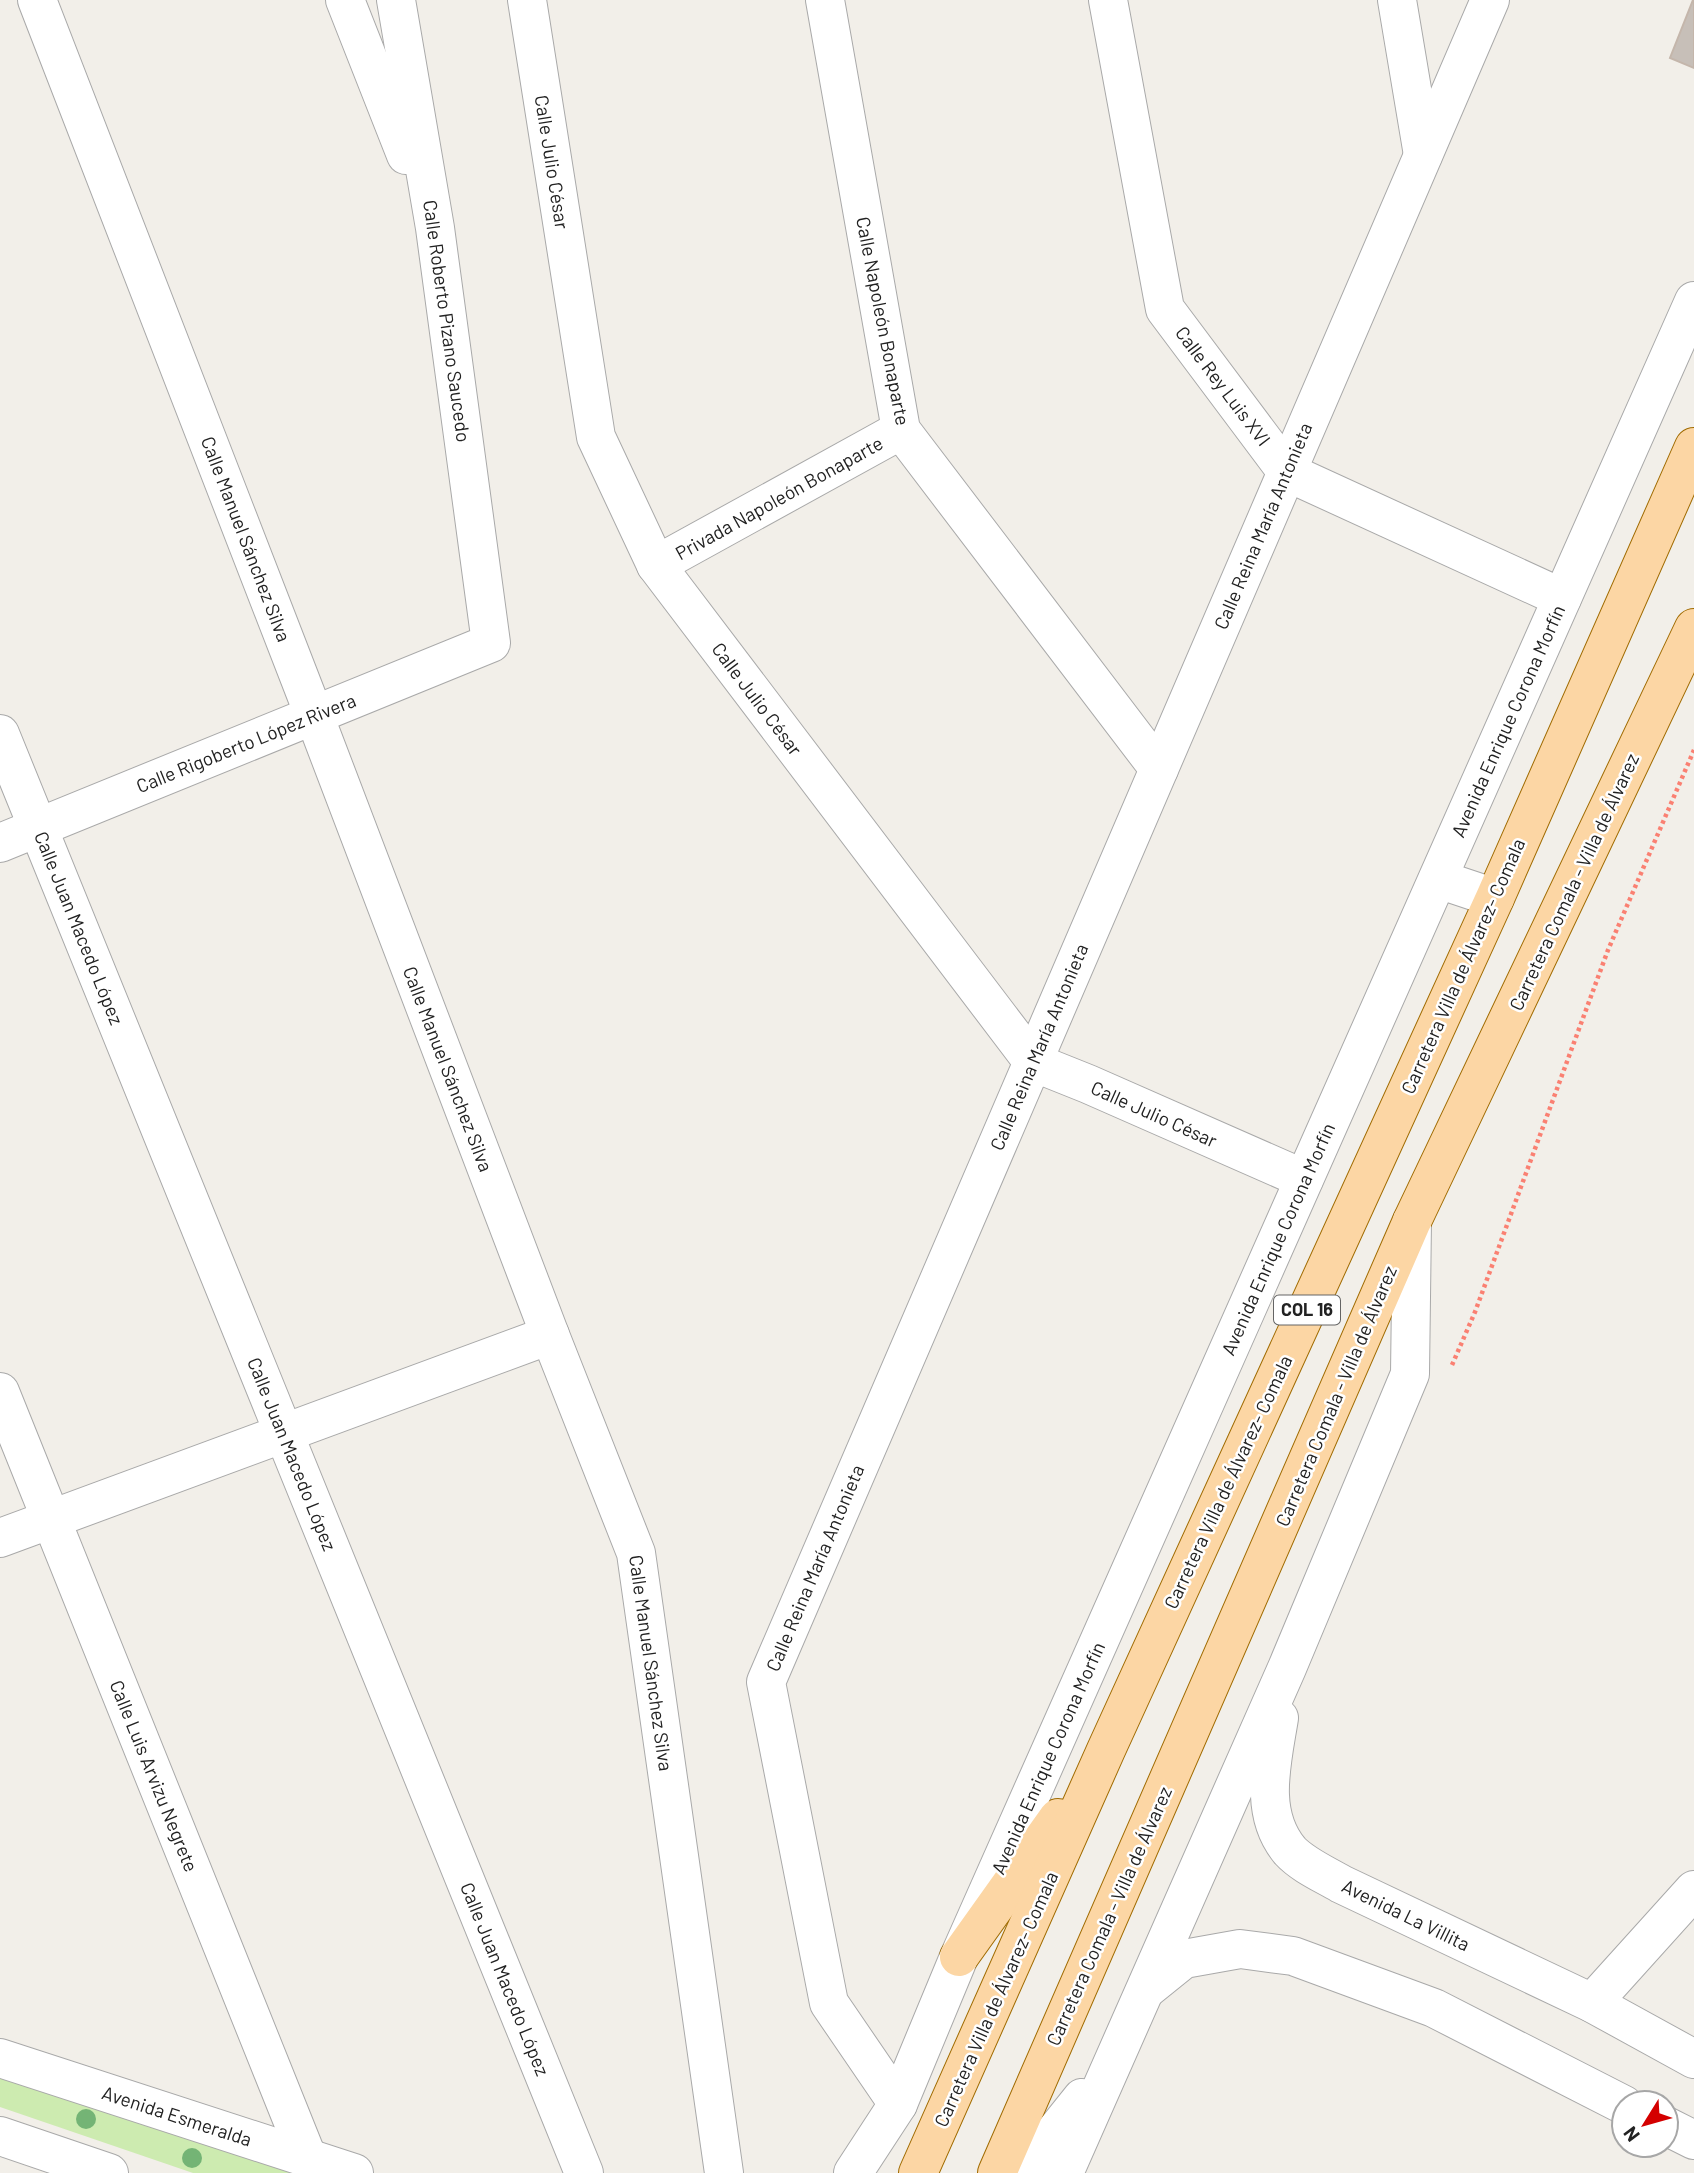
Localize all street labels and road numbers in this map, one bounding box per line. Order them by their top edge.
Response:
street label: Calle Julio César [531,93,574,231]
street label: Calle Roberto Pizano Saucedo [419,198,476,443]
street label: Calle Napoleón Bonaparte [852,215,915,427]
street label: Calle Rey Luis XVI [1171,321,1276,450]
street label: Calle Reina María Antonieta [1209,419,1317,633]
street label: Privada Napoleón Bonaparte [671,431,887,564]
street label: Calle Manuel Sánchez Silva [197,433,296,645]
street label: Avenida Enrique Corona Morfín [1446,601,1569,841]
street label: Calle Julio César [707,638,807,760]
street label: Calle Rigoberto López Rivera [133,688,359,797]
street label: Carretera Comala - Villa de Álvarez [1504,750,1643,1014]
street label: Calle Juan Macedo López [30,828,129,1028]
street label: Carretera Villa de Álvarez- Comala [1396,835,1529,1097]
street label: Calle Reina María Antonieta [985,940,1093,1154]
street label: Calle Manuel Sánchez Silva [399,963,498,1175]
street label: Calle Julio César [1088,1075,1221,1152]
street label: Avenida Enrique Corona Morfín [1216,1119,1339,1359]
street label: Carretera Comala - Villa de Álvarez [1270,1262,1401,1530]
road number: COL 16 [1274,1296,1340,1324]
street label: Carretera Villa de Álvarez- Comala [1159,1351,1297,1612]
street label: Calle Juan Macedo López [243,1354,342,1554]
street label: Calle Reina María Antonieta [761,1461,869,1675]
street label: Calle Manuel Sánchez Silva [625,1553,678,1772]
street label: Avenida Enrique Corona Morfín [986,1638,1109,1878]
street label: Calle Luis Arvizu Negrete [105,1677,203,1875]
street label: Carretera Comala - Villa de Álvarez [1041,1783,1176,2049]
street label: Carretera Villa de Álvarez- Comala [929,1868,1062,2130]
street label: Avenida La Villita [1339,1874,1474,1955]
street label: Calle Juan Macedo López [456,1879,555,2079]
street label: Avenida Esmeralda [99,2080,255,2151]

